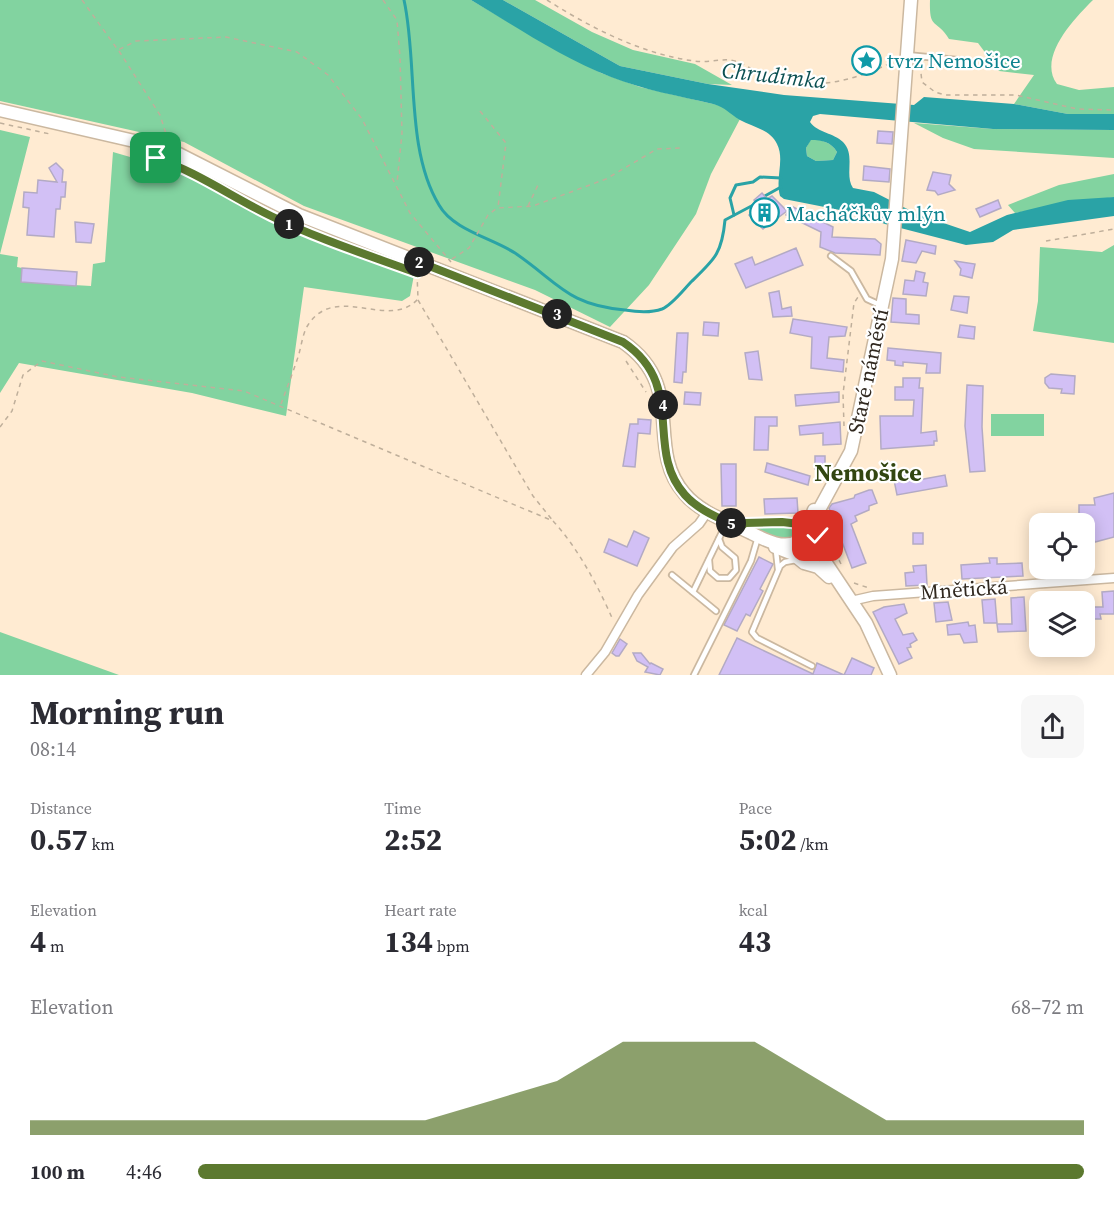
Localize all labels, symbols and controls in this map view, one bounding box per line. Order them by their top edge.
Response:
place icon: tvrz Nemošice [850,44,882,76]
place label: tvrz Nemošice [887,46,1021,75]
water label: Chrudimka [720,55,828,95]
pin [130,132,181,183]
icon: arrive [139,141,172,174]
building icon: Macháčkův mlýn [749,197,781,229]
place label: Macháčkův mlýn [786,199,946,228]
pin: 1 [274,209,304,239]
text: 1 [285,213,293,235]
pin: 2 [404,247,434,277]
text: 2 [415,251,423,273]
pin: 3 [542,299,572,329]
text: 3 [553,303,561,325]
street label: Staré náměstí [841,306,895,436]
pin: 4 [648,390,678,420]
text: 4 [659,394,667,416]
district label: Nemošice [814,456,922,489]
pin: 5 [716,508,746,538]
pin [792,510,843,561]
text: 5 [727,512,735,534]
map controls [1029,513,1095,657]
button: locate [1029,513,1095,579]
icon: check [801,519,834,552]
street label: Mnětická [919,571,1009,607]
button: layers [1029,591,1095,657]
text: Morning run [30,690,224,735]
button: share [1021,695,1084,758]
text: 08:14 [30,735,76,763]
text: Distance [30,797,92,819]
text: Time [384,797,421,819]
text: Pace [739,797,772,819]
text: 0.57 [30,819,88,860]
text: 2:52 [384,819,442,860]
text: 5:02 [739,819,796,860]
text: km [88,833,115,855]
text: /km [796,833,829,855]
text: Elevation [30,899,97,921]
text: Heart rate [384,899,457,921]
text: kcal [739,899,768,921]
text: 4 [30,921,46,962]
text: 134 [384,921,433,962]
text: 43 [739,921,771,962]
text: m [46,935,64,957]
text: bpm [433,935,470,957]
text: Elevation [30,993,114,1021]
text: 68–72 m [1011,993,1084,1021]
text: 100 m [30,1158,85,1186]
text: 4:46 [126,1158,162,1186]

